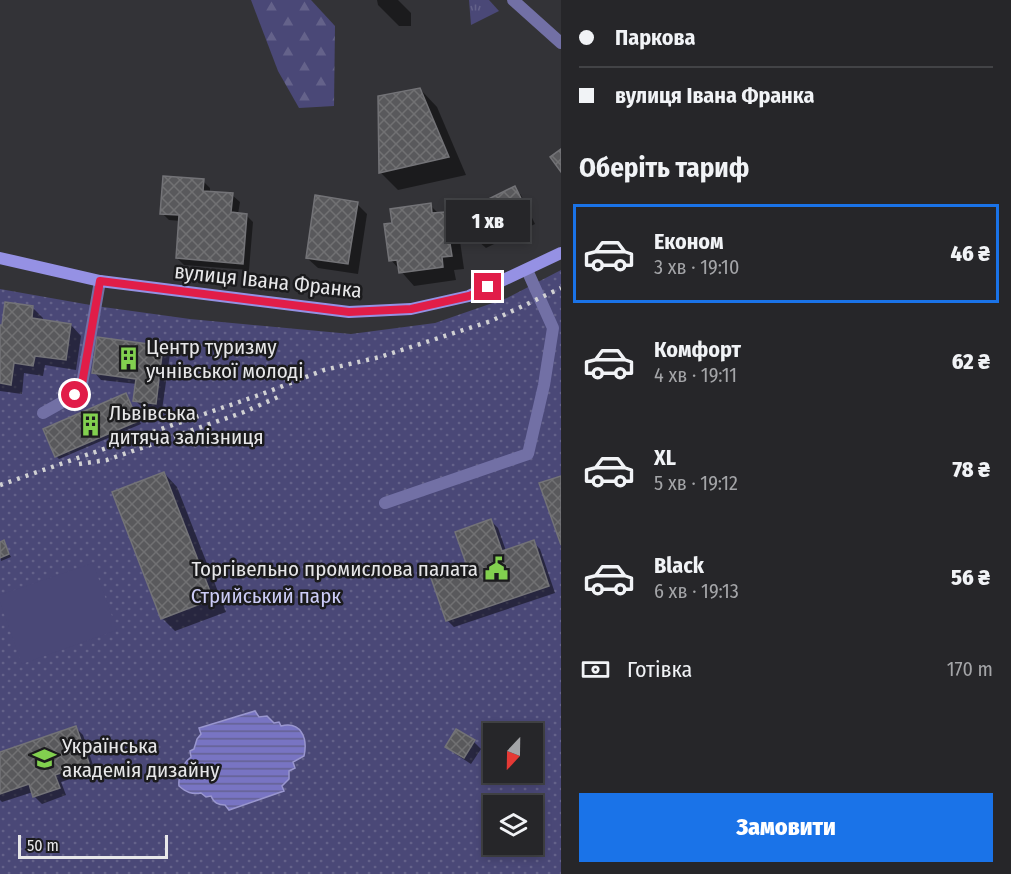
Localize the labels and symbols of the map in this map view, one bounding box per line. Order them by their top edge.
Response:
callout: 1 хв [446,200,530,242]
street label: вулиця Івана Франка [173,258,363,304]
route end [474,273,501,300]
place label: Центр туризму учнівської молоді [146,334,303,384]
building icon: Центр туризму учнівської молоді [115,346,141,372]
route start [61,381,88,408]
place label: Львівська дитяча залізниця [109,400,264,450]
building icon: Львівська дитяча залізниця [78,412,104,438]
place label: Торгівельно промислова палата [191,556,478,582]
public building icon: Торгівельно промислова палата [483,556,509,582]
park label: Стрийський парк [191,583,341,609]
north arrow [483,723,543,783]
place label: Українська академія дизайну [61,733,220,783]
school or university icon: Українська академія дизайну [31,745,57,771]
scale bar [18,832,168,860]

